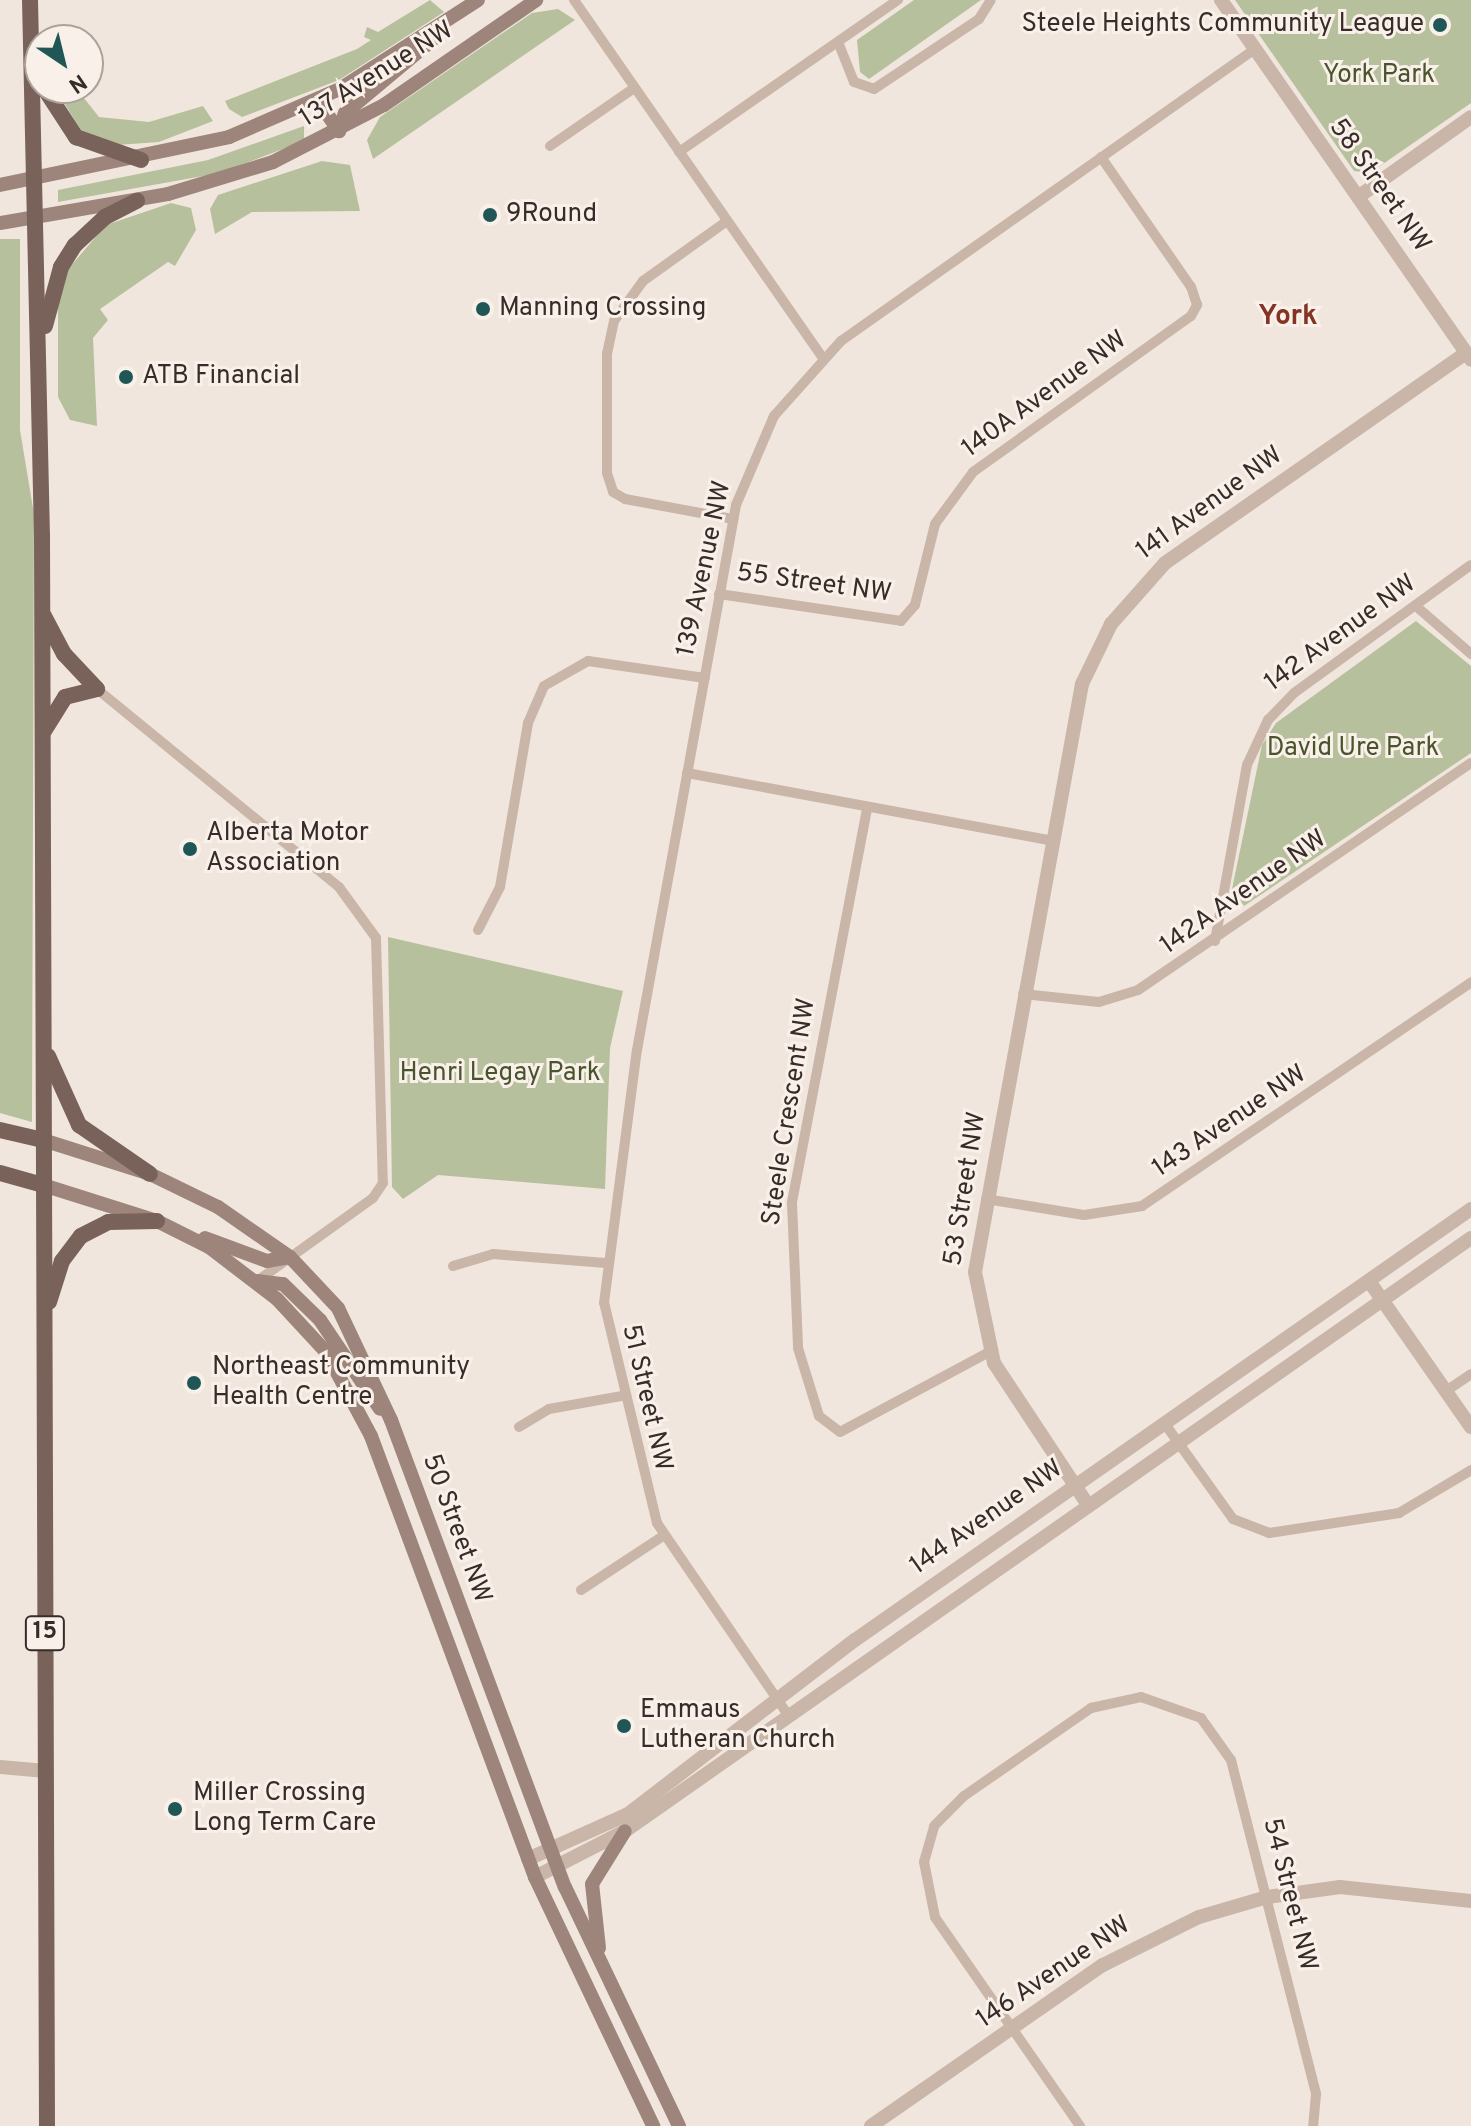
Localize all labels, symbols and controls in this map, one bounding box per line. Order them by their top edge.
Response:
place label: Steele Heights Community League [1022,9,1424,41]
street label: 137 Avenue NW [293,15,461,135]
marker: Steele Heights Community League [1431,16,1449,34]
north arrow [24,24,104,104]
park label: York Park [1323,60,1435,92]
text: N [63,67,91,98]
street label: 58 Street NW [1322,113,1436,259]
place label: 9Round [506,199,597,231]
marker: 9Round [481,206,499,224]
place label: Manning Crossing [499,293,706,325]
marker: Manning Crossing [474,300,492,318]
district label: York [1258,300,1318,334]
street label: 140A Avenue NW [956,324,1134,466]
place label: ATB Financial [142,361,300,393]
marker: ATB Financial [117,368,135,386]
street label: 141 Avenue NW [1130,440,1290,568]
street label: 139 Avenue NW [671,478,739,660]
street label: 55 Street NW [735,558,893,610]
street label: 142 Avenue NW [1259,568,1423,700]
park label: David Ure Park [1267,733,1439,765]
place label: Alberta Motor Association [206,818,369,880]
street label: 142A Avenue NW [1154,823,1334,963]
marker: Alberta Motor Association [181,840,199,858]
street label: Steele Crescent NW [757,996,823,1228]
park label: Henri Legay Park [399,1058,601,1090]
street label: 143 Avenue NW [1147,1059,1313,1185]
street label: 53 Street NW [938,1110,994,1268]
street label: 51 Street NW [614,1322,678,1474]
place label: Northeast Community Health Centre [212,1352,470,1414]
marker: Northeast Community Health Centre [183,1372,205,1394]
street label: 50 Street NW [415,1450,497,1608]
street label: 144 Avenue NW [904,1453,1070,1583]
road number: 15 [23,1613,67,1653]
place label: Emmaus Lutheran Church [640,1695,835,1756]
marker: Emmaus Lutheran Church [615,1717,633,1735]
place label: Miller Crossing Long Term Care [193,1778,377,1840]
marker: Miller Crossing Long Term Care [164,1798,186,1820]
street label: 54 Street NW [1255,1815,1323,1975]
street label: 146 Avenue NW [971,1910,1137,2036]

